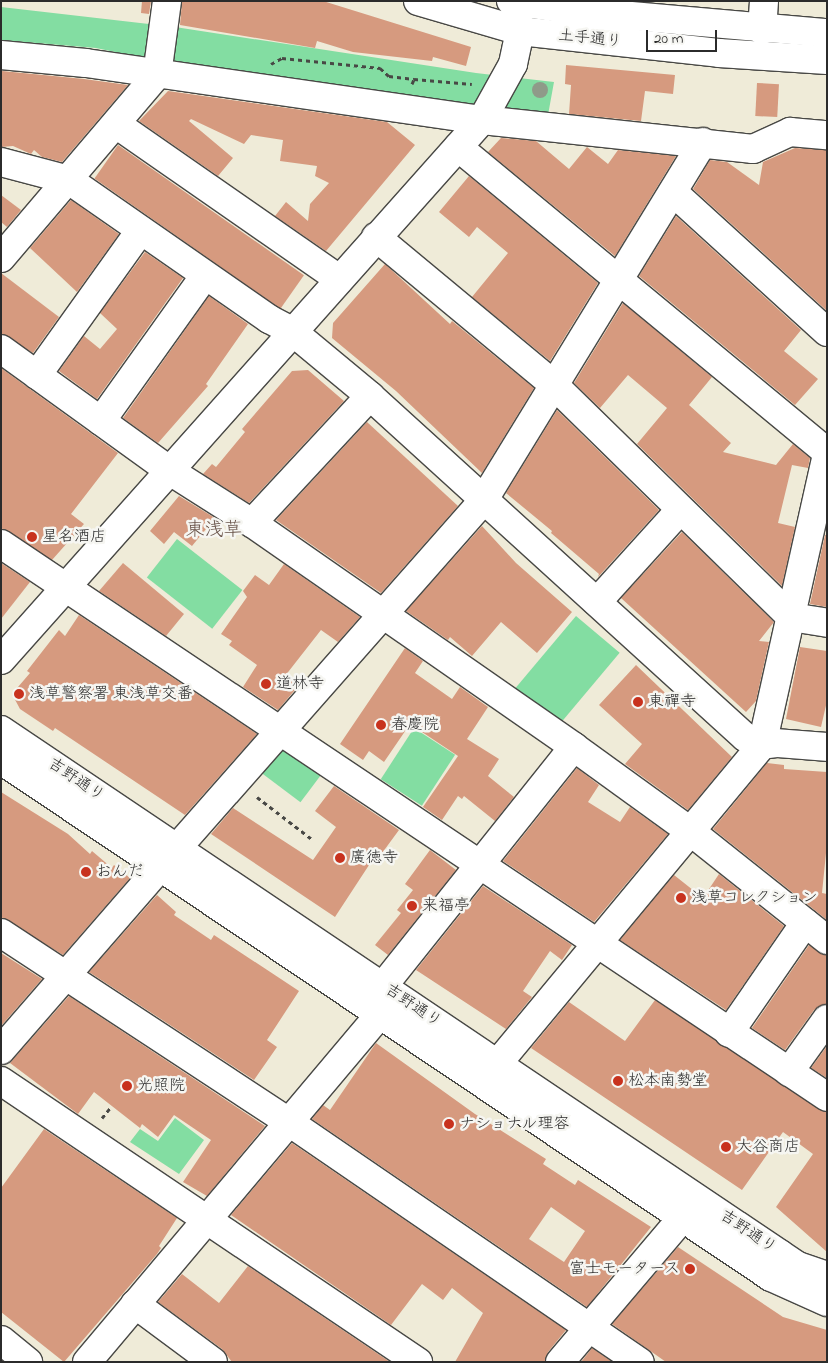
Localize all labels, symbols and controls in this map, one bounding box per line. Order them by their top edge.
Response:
scale bar [648,20,719,52]
street label: 土手通り [557,26,623,52]
text: 20 m [654,28,683,50]
district label: 東浅草 [186,520,242,542]
place label: 星名酒店 [42,527,106,547]
marker: 星名酒店 [26,531,38,543]
place label: 道林寺 [276,674,324,694]
marker: 道林寺 [260,678,272,690]
place label: 浅草警察署 東浅草交番 [29,684,193,704]
marker: 浅草警察署 東浅草交番 [13,688,25,700]
place label: 東禪寺 [648,692,696,712]
marker: 東禪寺 [632,696,644,708]
place label: 春慶院 [391,715,439,735]
marker: 春慶院 [375,719,387,731]
street label: 吉野通り [44,754,108,806]
place label: 廣徳寺 [350,848,398,868]
marker: 廣徳寺 [334,852,346,864]
place label: おんだ [96,862,144,882]
marker: おんだ [80,866,92,878]
place label: 浅草コレクション [691,888,819,908]
marker: 浅草コレクション [675,892,687,904]
place label: 来福亭 [422,896,470,916]
marker: 来福亭 [406,900,418,912]
street label: 吉野通り [381,980,445,1032]
place label: 松本南勢堂 [628,1071,708,1091]
marker: 松本南勢堂 [612,1075,624,1087]
place label: 光照院 [137,1076,185,1096]
marker: 光照院 [121,1080,133,1092]
place label: ナショナル理容 [459,1114,571,1134]
marker: ナショナル理容 [443,1118,455,1130]
place label: 大谷商店 [736,1137,800,1157]
marker: 大谷商店 [720,1141,732,1153]
street label: 吉野通り [716,1206,780,1258]
place label: 富士モータース [568,1259,680,1279]
marker: 富士モータース [684,1263,696,1275]

